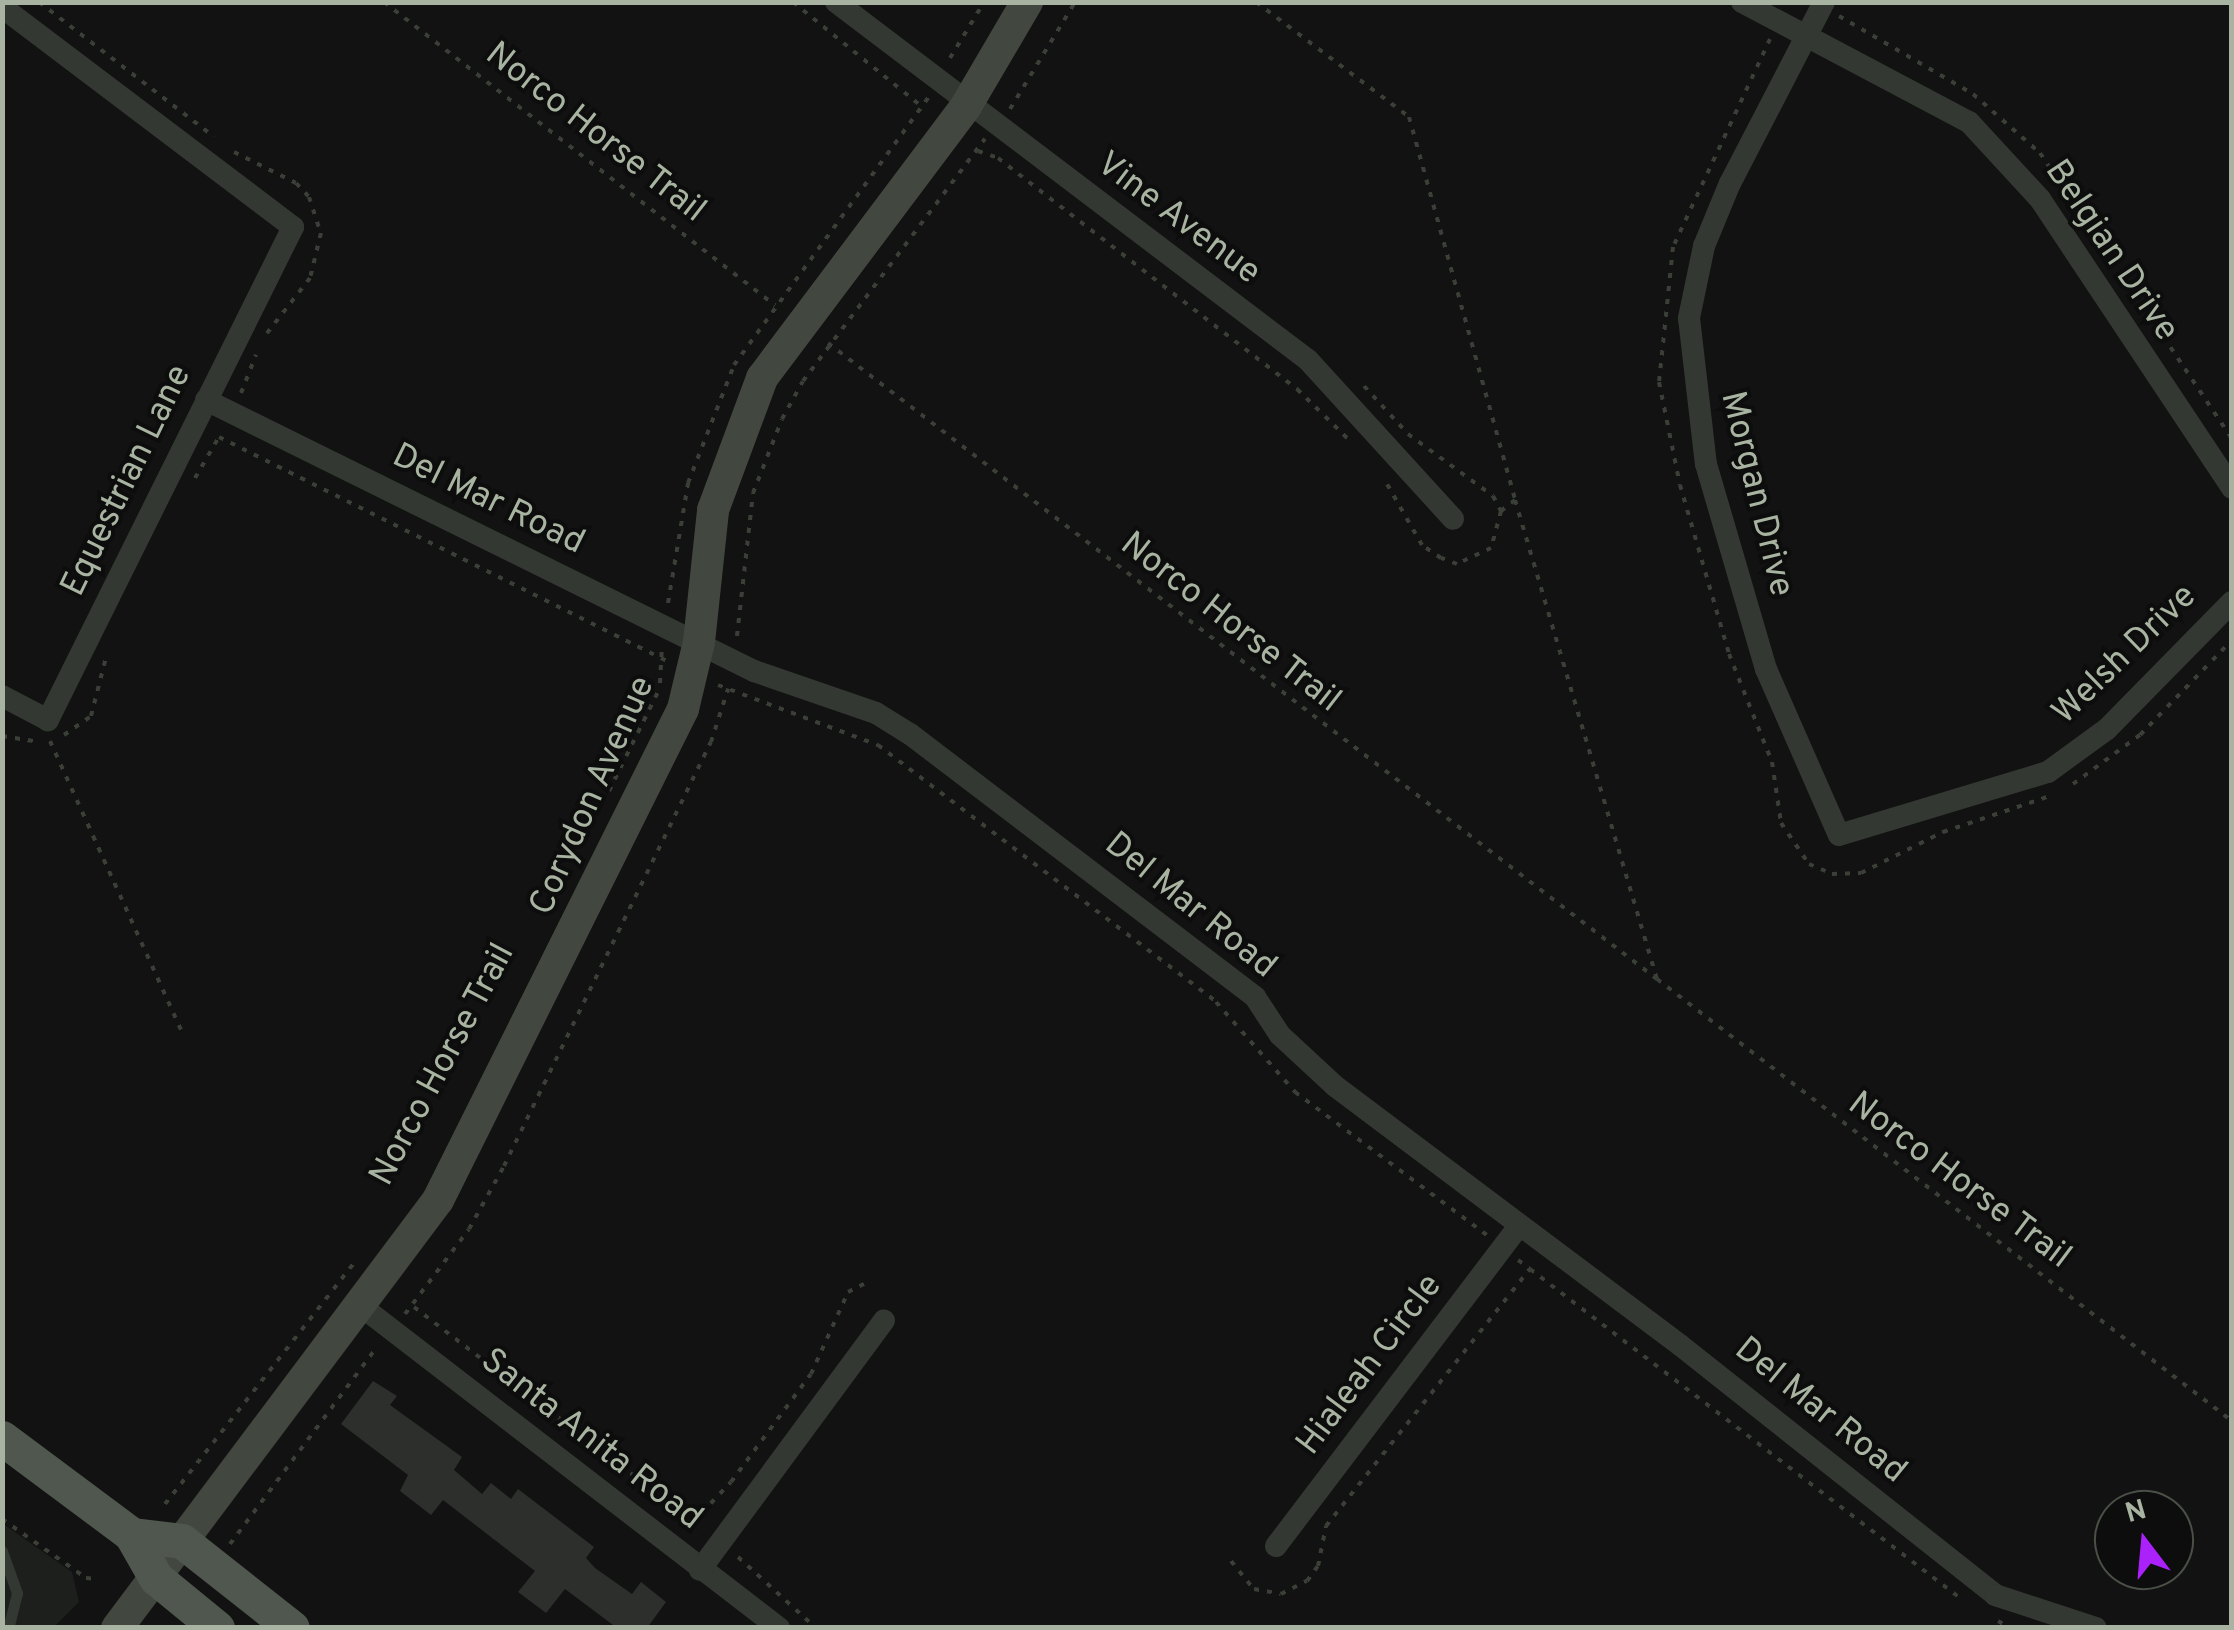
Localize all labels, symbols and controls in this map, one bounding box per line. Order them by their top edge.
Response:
street label: Norco Horse Trail [476,33,714,233]
street label: Vine Avenue [1087,143,1269,295]
street label: Belgian Drive [2035,152,2187,350]
street label: Equestrian Lane [53,359,201,603]
street label: Morgan Drive [1710,387,1802,601]
street label: Del Mar Road [385,435,591,565]
street label: Norco Horse Trail [1111,523,1349,723]
street label: Welsh Drive [2044,576,2206,734]
street label: Corydon Avenue [521,669,665,923]
street label: Del Mar Road [1096,824,1284,988]
street label: Norco Horse Trail [361,936,525,1194]
street label: Norco Horse Trail [1839,1083,2079,1279]
street label: Hialeah Circle [1288,1266,1452,1464]
street label: Del Mar Road [1726,1329,1914,1493]
street label: Santa Anita Road [471,1340,711,1540]
north arrow [2094,1490,2194,1590]
text: N [2122,1493,2151,1533]

